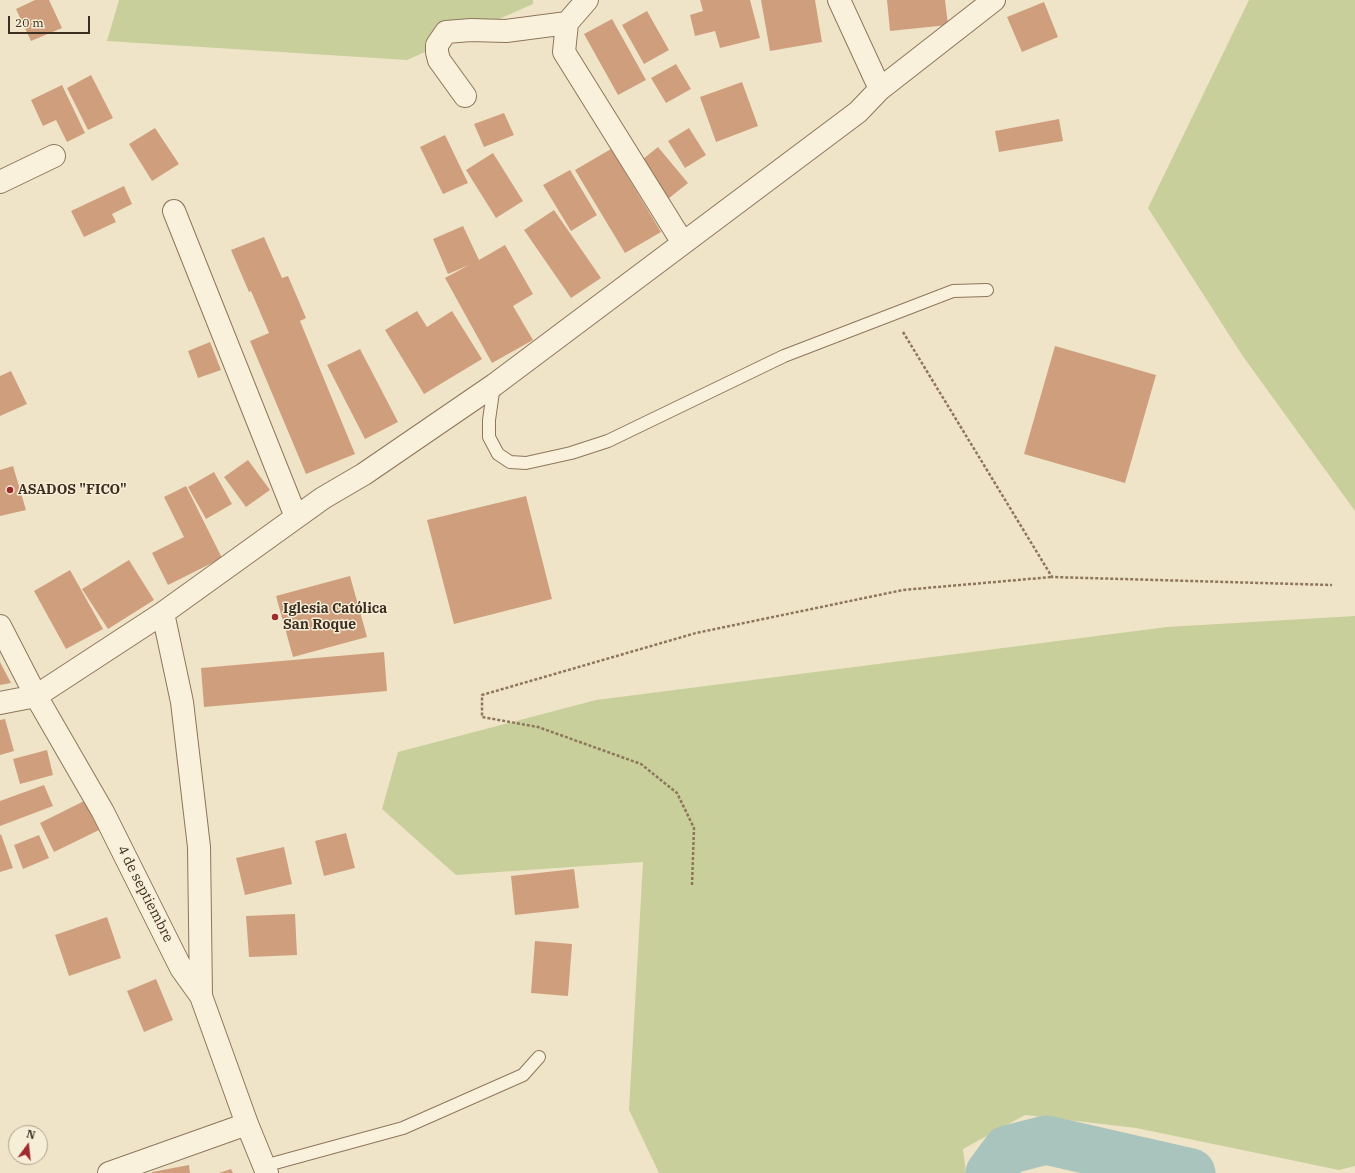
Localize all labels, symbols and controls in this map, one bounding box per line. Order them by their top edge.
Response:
scale bar [10,8,92,34]
text: 20 m [15,15,44,30]
place label: ASADOS "FICO" [18,482,127,498]
marker: ASADOS "FICO" [5,485,15,495]
place label: Iglesia Católica San Roque [283,601,387,634]
marker: Iglesia Católica San Roque [270,612,280,622]
street label: 4 de septiembre [113,843,177,945]
north arrow [8,1125,48,1165]
text: N [25,1126,37,1142]

